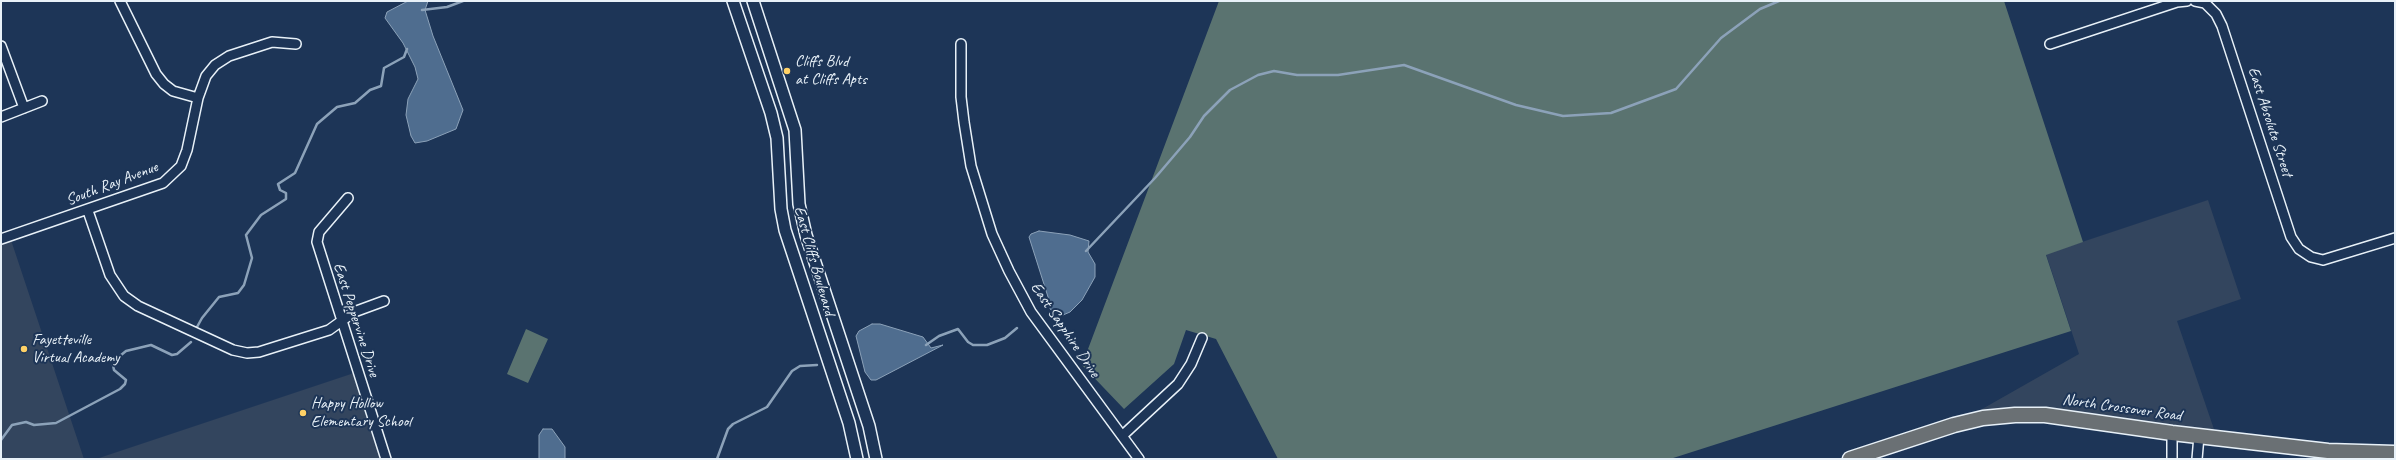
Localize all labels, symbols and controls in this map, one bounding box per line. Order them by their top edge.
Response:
place label: Cliffs Blvd at Cliffs Apts [795,52,867,90]
street label: East Absolute Street [2243,65,2297,179]
marker: Cliffs Blvd at Cliffs Apts [782,66,792,76]
street label: South Ray Avenue [63,158,161,210]
street label: East Cliffs Boulevard [789,204,839,318]
street label: East Peppervine Drive [329,261,383,379]
street label: East Sapphire Drive [1026,279,1104,381]
place label: Fayetteville Virtual Academy [32,330,120,368]
marker: Fayetteville Virtual Academy [19,344,29,354]
street label: North Crossover Road [2061,390,2183,426]
place label: Happy Hollow Elementary School [311,394,411,432]
marker: Happy Hollow Elementary School [298,408,308,418]

